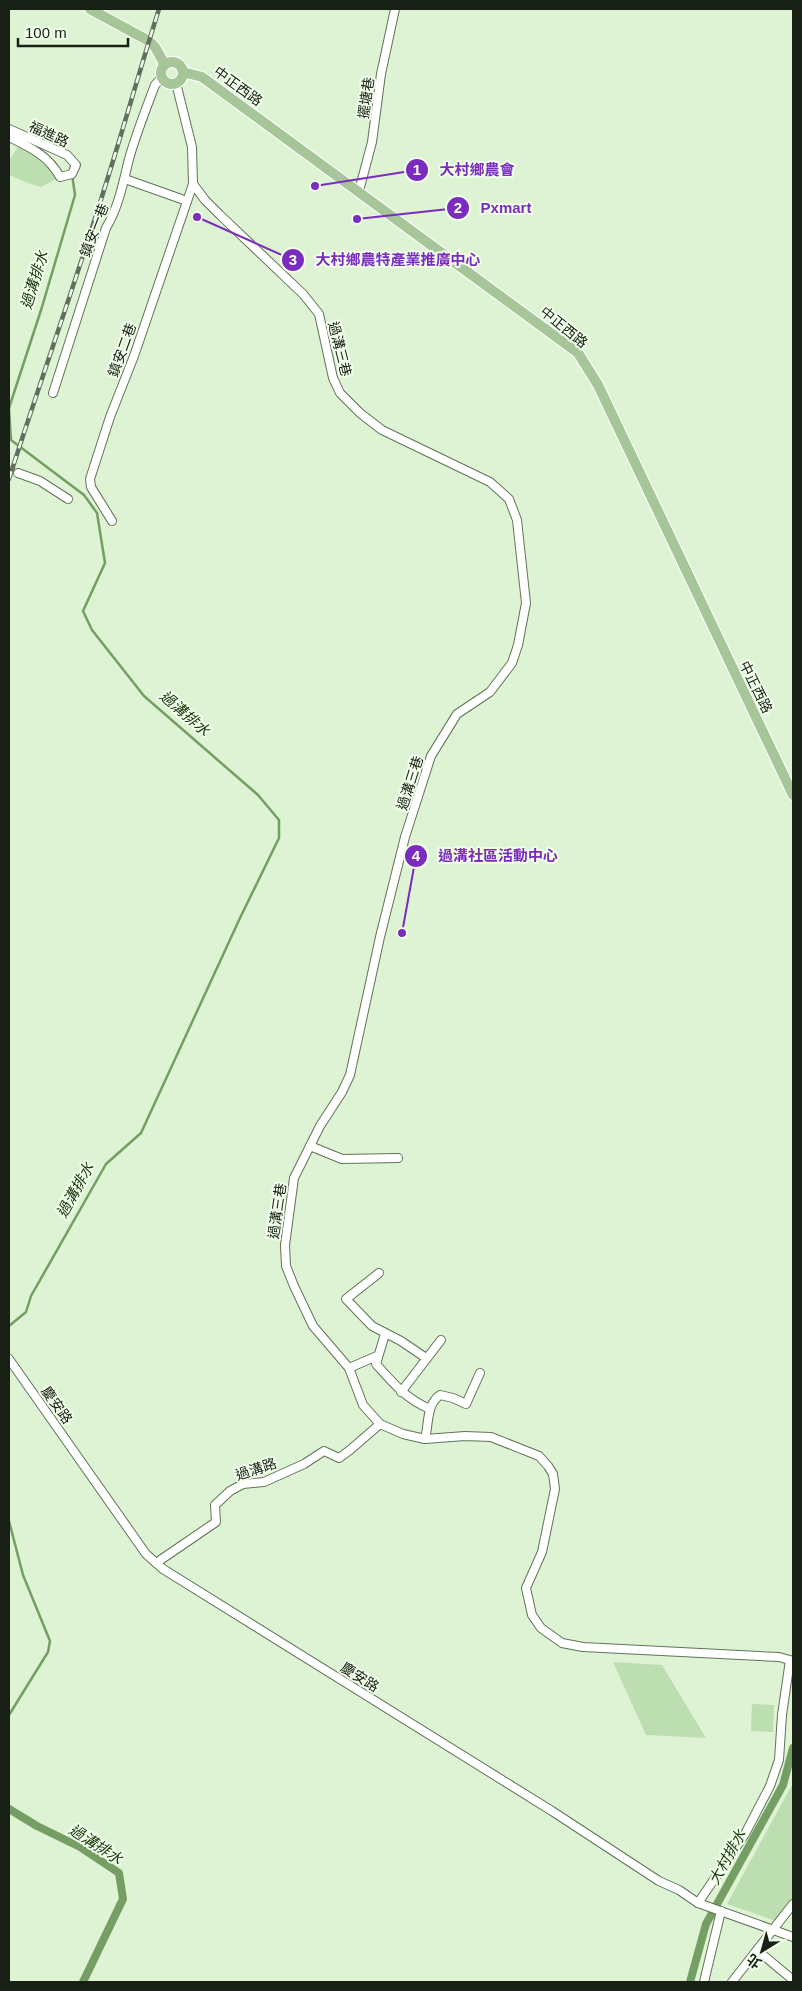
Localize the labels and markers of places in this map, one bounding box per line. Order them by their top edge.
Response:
callout: 大村鄉農會 [405,155,525,185]
callout: Pxmart [445,193,541,223]
callout: 大村鄉農特產業推廣中心 [280,245,490,275]
callout: 過溝社區活動中心 [403,841,568,871]

